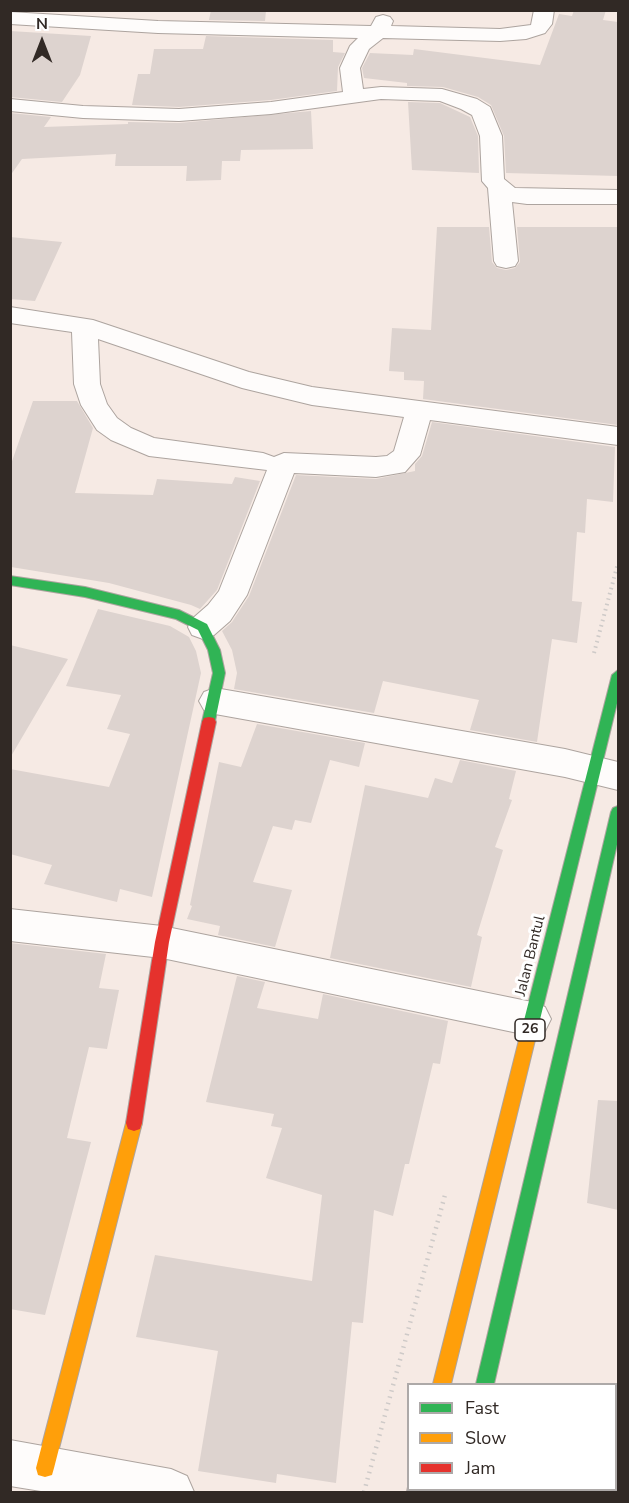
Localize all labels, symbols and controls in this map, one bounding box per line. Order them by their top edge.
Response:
north arrow [12,12,72,72]
text: N [36,13,48,35]
street label: Jalan Bantul [512,914,550,998]
road number: 26 [515,1019,545,1041]
legend [407,1383,617,1491]
text: Fast [465,1396,499,1420]
text: Slow [465,1426,506,1450]
text: Jam [465,1456,496,1480]

